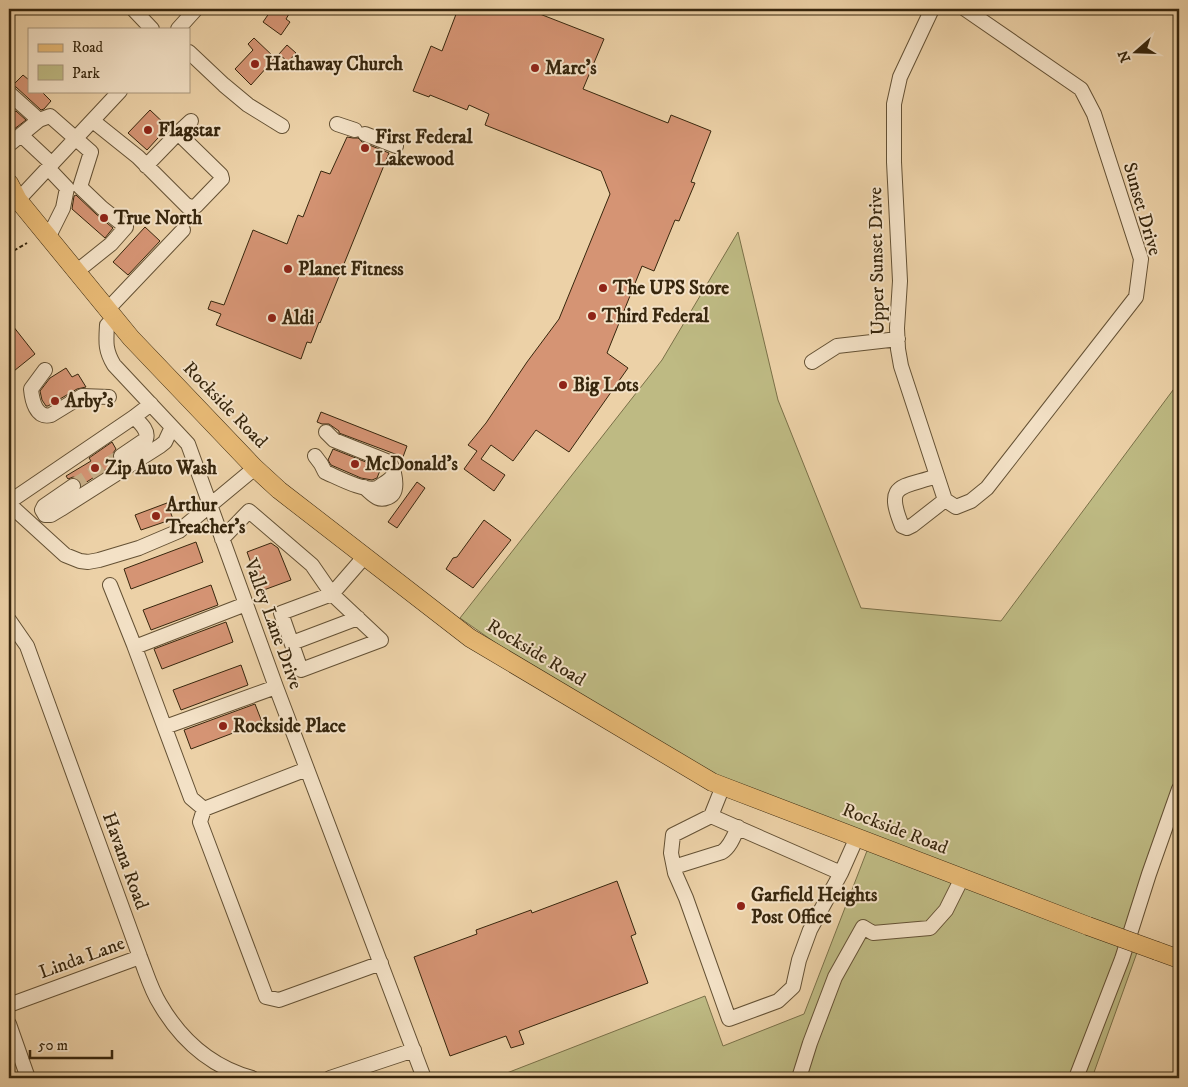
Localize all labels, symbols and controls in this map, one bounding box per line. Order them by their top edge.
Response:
legend [28,28,190,92]
north arrow [1110,28,1160,78]
text: Road [72,38,104,57]
text: N [1114,47,1135,65]
place label: Hathaway Church [265,53,404,76]
place label: Marc's [545,57,597,80]
marker: Hathaway Church [249,58,261,70]
marker: Marc's [529,62,541,74]
text: Park [72,64,101,83]
place label: Flagstar [158,119,221,142]
marker: Flagstar [142,124,154,136]
place label: First Federal Lakewood [375,126,473,171]
marker: First Federal Lakewood [359,142,371,154]
street label: Sunset Drive [1118,160,1166,258]
street label: Upper Sunset Drive [864,187,890,335]
place label: True North [113,207,203,230]
marker: True North [98,212,110,224]
place label: Planet Fitness [298,258,404,281]
marker: Planet Fitness [282,263,294,275]
place label: The UPS Store [612,277,729,300]
marker: The UPS Store [597,282,609,294]
place label: Third Federal [601,305,709,328]
place label: Aldi [281,307,314,330]
marker: Third Federal [586,310,598,322]
marker: Aldi [266,312,278,324]
street label: Rockside Road [178,357,272,453]
place label: Big Lots [573,374,639,397]
marker: Big Lots [557,379,569,391]
place label: Arby's [64,390,114,413]
marker: Arby's [49,395,61,407]
place label: McDonald's [365,453,458,476]
place label: Zip Auto Wash [105,457,218,480]
marker: McDonald's [349,458,361,470]
marker: Zip Auto Wash [89,462,101,474]
place label: Arthur Treacher's [165,494,246,539]
marker: Arthur Treacher's [150,510,162,522]
street label: Valley Lane Drive [238,555,307,692]
street label: Rockside Road [482,614,590,692]
place label: Rockside Place [233,715,346,738]
marker: Rockside Place [217,720,229,732]
street label: Rockside Road [839,798,952,860]
street label: Havana Road [97,809,153,913]
place label: Garfield Heights Post Office [751,884,878,929]
marker: Garfield Heights Post Office [735,900,747,912]
street label: Linda Lane [36,932,128,984]
scale bar [30,1027,112,1059]
text: 50 m [38,1036,68,1055]

